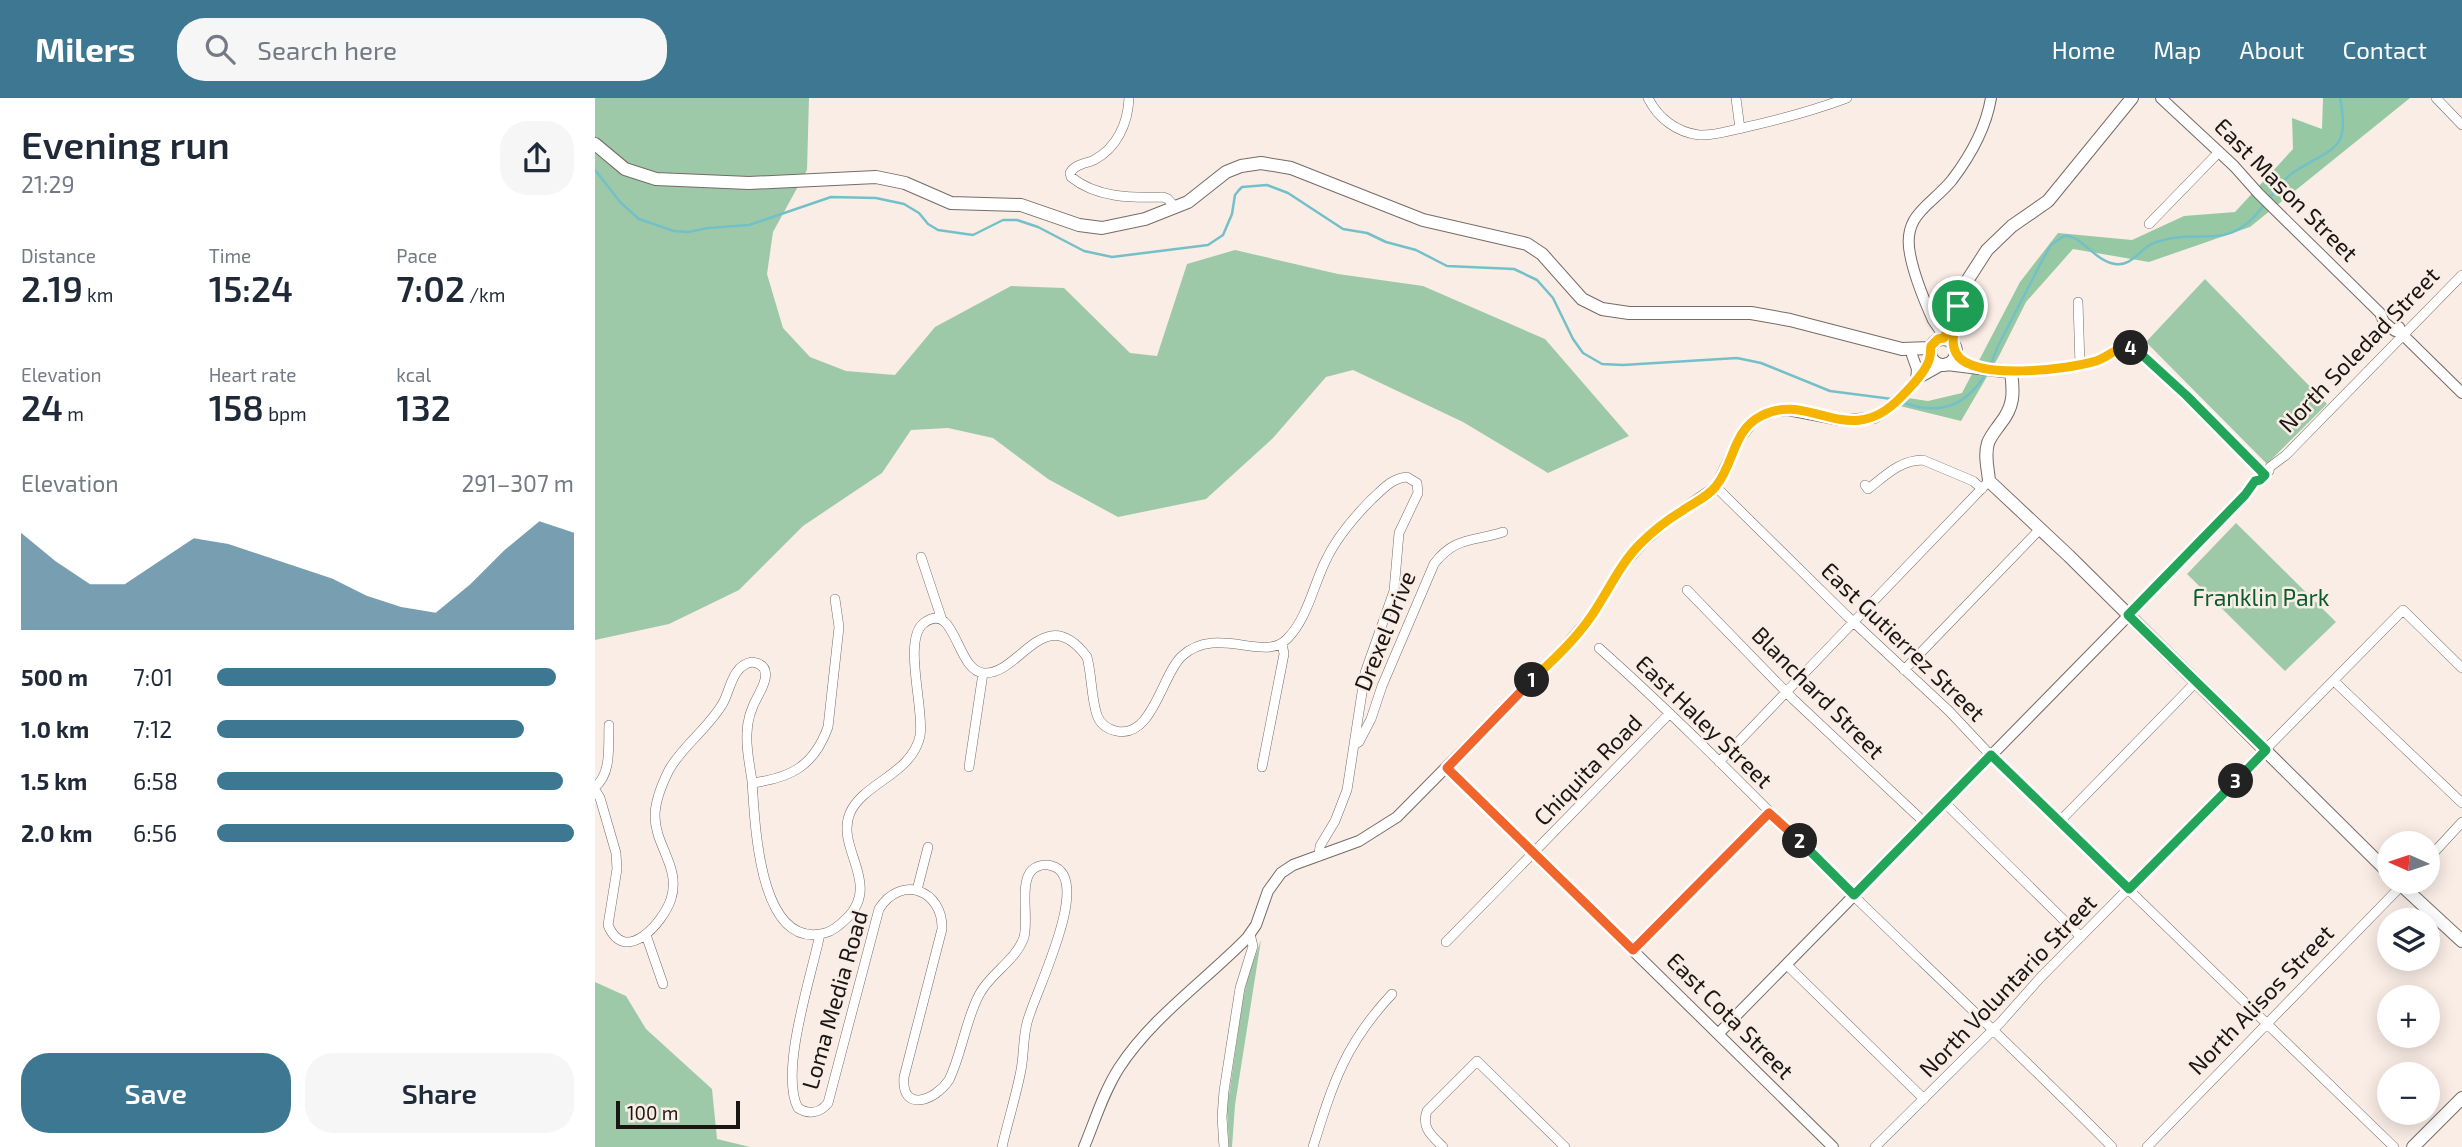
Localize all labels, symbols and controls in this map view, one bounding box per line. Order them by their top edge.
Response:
search box [177,18,667,81]
text: Milers [35,29,135,69]
icon: search [201,30,239,68]
text: Search here [257,34,397,65]
text: Home [2052,35,2115,64]
text: Map [2153,35,2201,64]
text: About [2239,35,2305,64]
text: Contact [2343,35,2427,64]
street label: East Mason Street [2209,112,2364,267]
text: Evening run [21,121,230,167]
button: share [500,121,574,195]
text: 21:29 [21,170,75,198]
text: Distance [21,244,96,267]
text: Time [209,244,251,267]
text: Pace [396,244,437,267]
street label: North Soledad Street [2272,261,2445,438]
text: 2.19 [21,267,83,309]
text: 15:24 [209,267,293,309]
text: 7:02 [396,267,465,309]
pin [1928,276,1988,336]
text: km [83,283,113,306]
text: /km [465,283,505,306]
icon: arrive [1939,287,1977,325]
pin: 4 [2113,330,2149,366]
text: 4 [2124,336,2137,359]
text: Elevation [21,363,102,386]
text: Heart rate [209,363,297,386]
text: kcal [396,363,431,386]
text: 24 [21,386,63,428]
text: 158 [209,386,264,428]
text: 132 [396,386,451,428]
text: m [63,402,84,425]
text: bpm [264,402,307,425]
text: Elevation [21,469,119,497]
text: 291–307 m [461,469,574,497]
street label: East Gutierrez Street [1816,556,1992,727]
street label: Drexel Drive [1347,567,1421,695]
park label: Franklin Park [2193,583,2330,611]
street label: Blanchard Street [1747,620,1891,764]
street label: East Haley Street [1631,649,1779,794]
pin: 1 [1515,662,1549,698]
text: 500 m [21,663,88,691]
text: 7:01 [133,663,173,691]
text: 1 [1527,668,1536,691]
street label: Chiquita Road [1527,708,1647,831]
text: 1.0 km [21,715,89,743]
text: 7:12 [133,715,172,743]
pin: 3 [2219,764,2253,798]
text: 1.5 km [21,767,87,795]
text: 6:58 [133,767,178,795]
text: 3 [2230,769,2241,792]
text: 2.0 km [21,819,93,847]
text: 6:56 [133,819,177,847]
pin: 2 [1783,824,1817,858]
text: 2 [1794,829,1805,852]
north arrow [2377,831,2439,894]
map controls [2377,831,2440,1125]
street label: North Voluntario Street [1913,888,2102,1082]
street label: Loma Media Road [795,907,873,1092]
button: layers [2377,908,2440,971]
street label: North Alisos Street [2182,918,2339,1080]
street label: East Cota Street [1662,946,1800,1085]
button: + [2377,985,2440,1048]
button: Save [21,1053,291,1133]
button: Share [305,1053,574,1133]
button: − [2377,1062,2440,1125]
scale bar [616,1098,740,1130]
text: 100 m [627,1101,678,1124]

